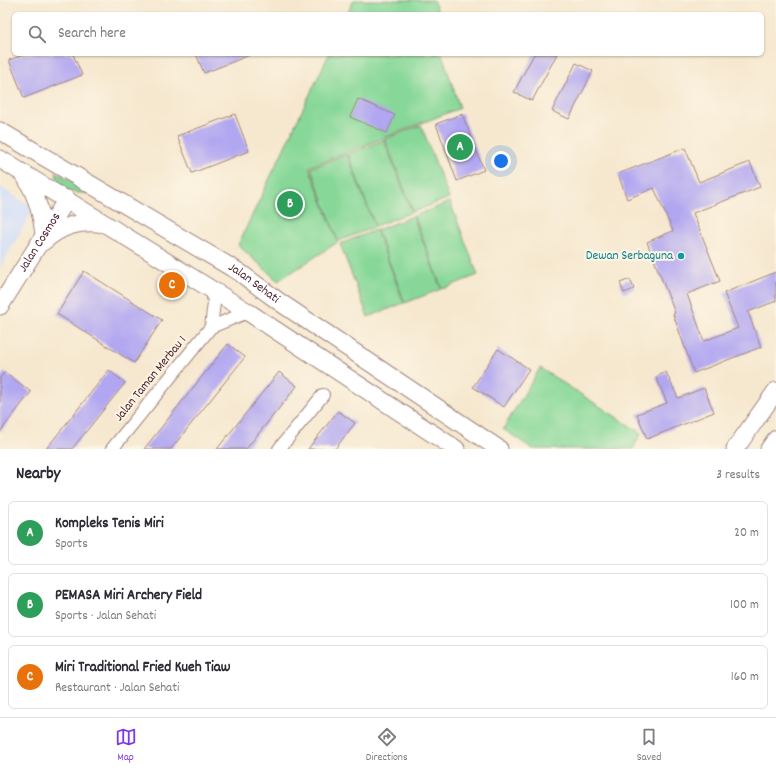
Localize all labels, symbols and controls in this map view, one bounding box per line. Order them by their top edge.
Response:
search box [12,12,764,56]
icon: search [26,23,48,45]
text: Search here [58,23,126,45]
pin: A [447,132,473,162]
your location [491,151,511,171]
pin: B [277,189,303,219]
street label: Jalan Cosmos [14,209,66,276]
place label: Dewan Serbaguna [586,247,674,266]
marker: Dewan Serbaguna [676,251,686,261]
street label: Jalan Sehati [224,258,284,309]
pin: C [159,270,185,300]
street label: Jalan Taman Merbau 1 [110,332,192,426]
text: Nearby [16,463,60,487]
text: 3 results [716,466,760,485]
text: Kompleks Tenis Miri [55,513,164,535]
text: A [26,524,34,543]
text: 20 m [734,524,759,543]
text: Sports [55,535,88,554]
text: PEMASA Miri Archery Field [55,585,202,607]
text: B [27,596,33,615]
text: 100 m [730,596,759,615]
text: Sports · Jalan Sehati [55,607,156,626]
text: Miri Traditional Fried Kueh Tiaw [55,657,230,679]
text: C [27,668,33,687]
text: 160 m [731,668,759,687]
text: Restaurant · Jalan Sehati [55,679,179,698]
tab: Map [115,726,137,766]
tab: Directions [366,726,408,766]
tab: Saved [637,726,661,766]

